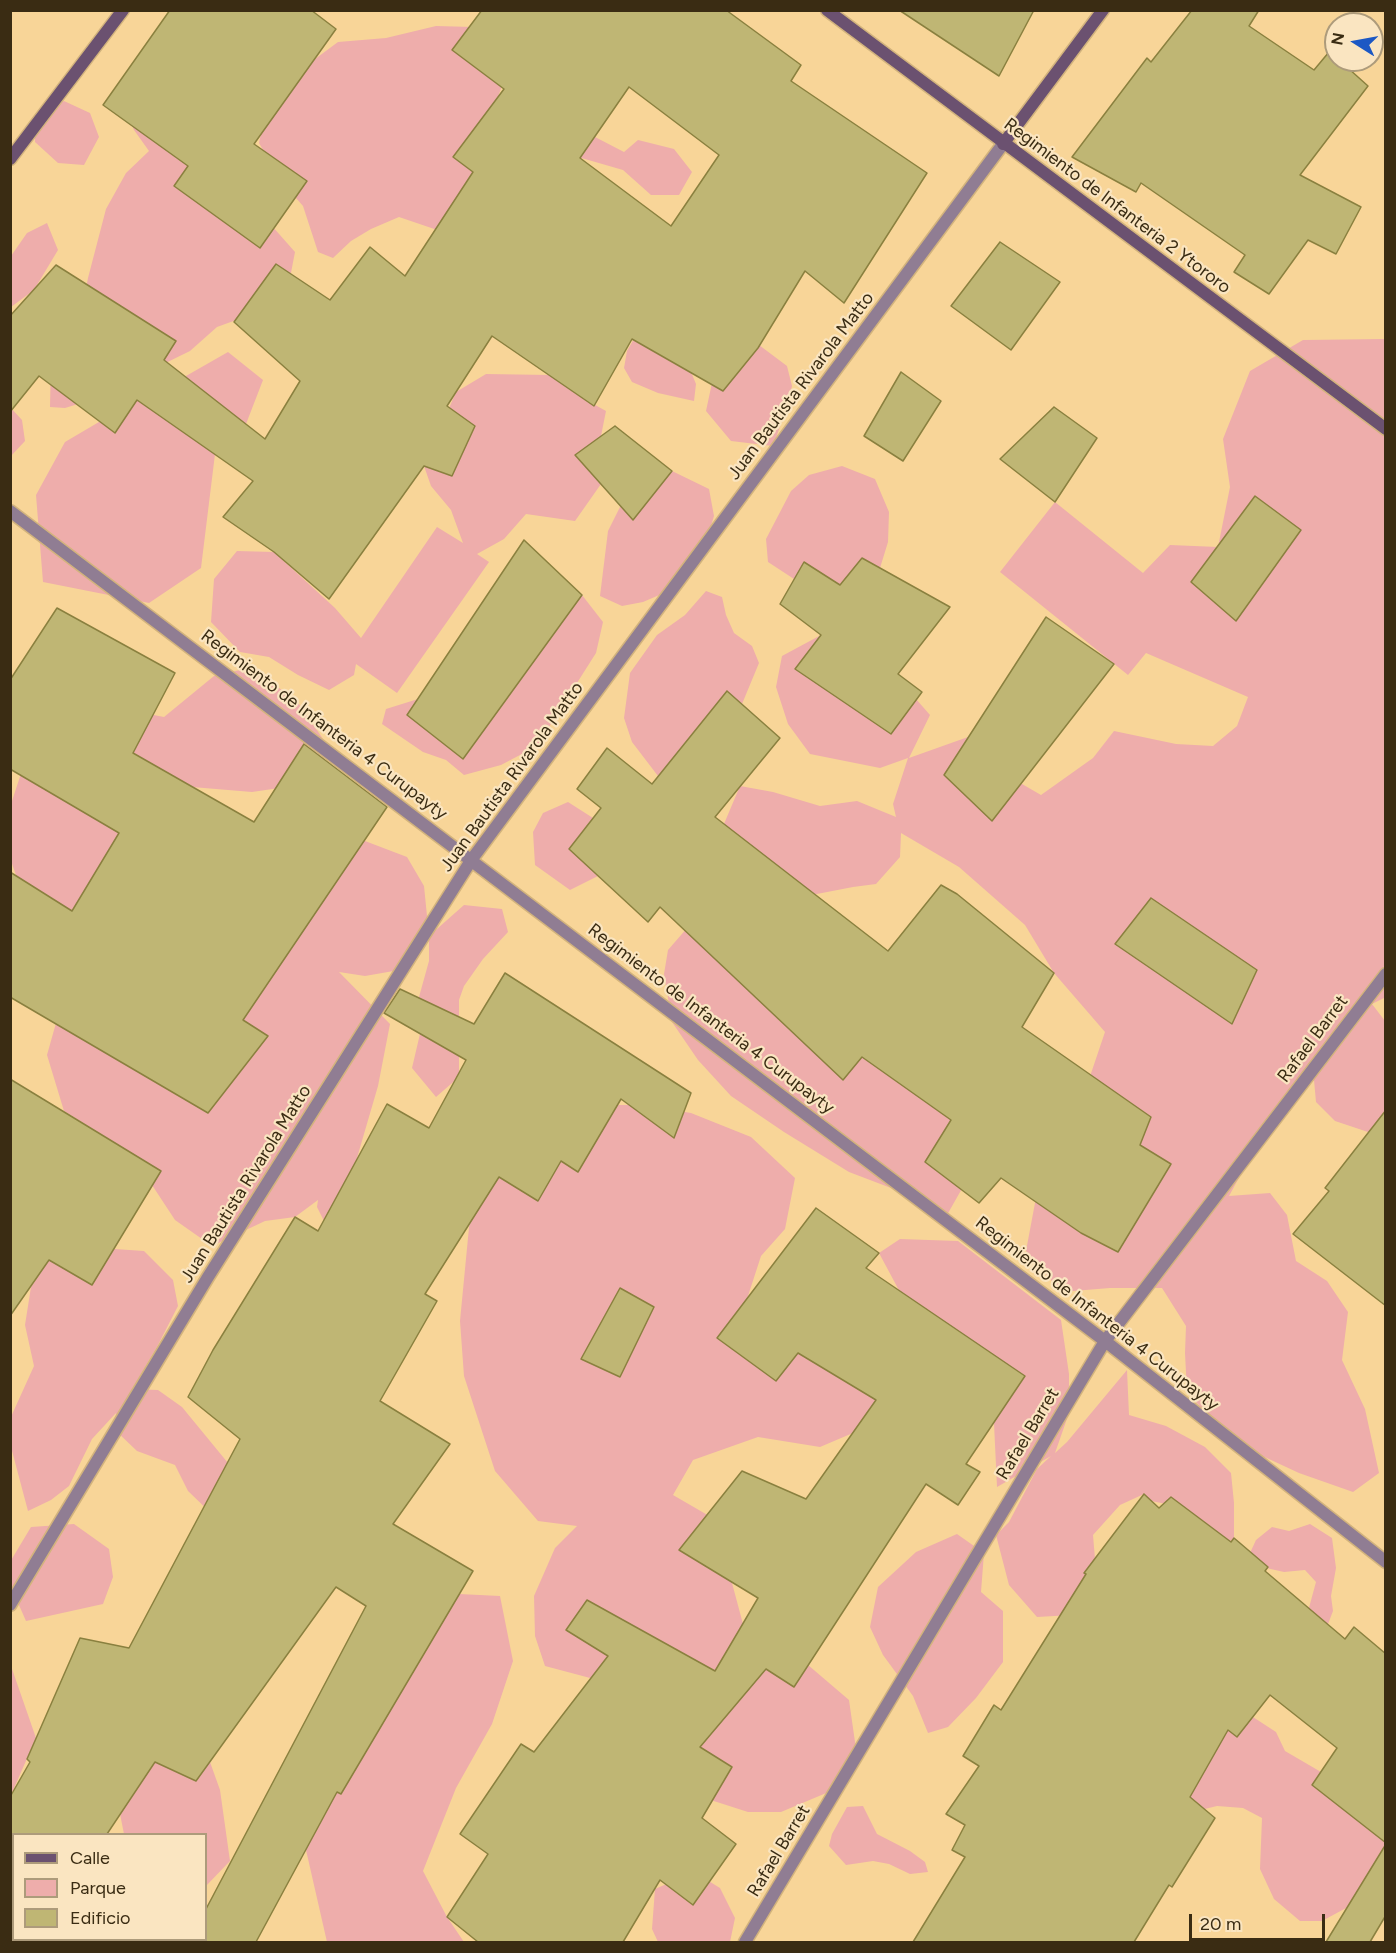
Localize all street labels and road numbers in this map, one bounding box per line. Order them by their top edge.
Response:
street label: Regimiento de Infanteria 2 Ytororo [999,114,1235,298]
street label: Juan Bautista Rivarola Matto [723,288,879,484]
street label: Regimiento de Infanteria 4 Curupayty [196,625,452,825]
street label: Juan Bautista Rivarola Matto [436,678,588,876]
street label: Regimiento de Infanteria 4 Curupayty [583,919,839,1119]
street label: Rafael Barret [1273,991,1353,1087]
street label: Juan Bautista Rivarola Matto [176,1081,316,1287]
street label: Regimiento de Infanteria 4 Curupayty [971,1212,1223,1416]
street label: Rafael Barret [992,1384,1064,1484]
street label: Rafael Barret [743,1801,815,1901]

